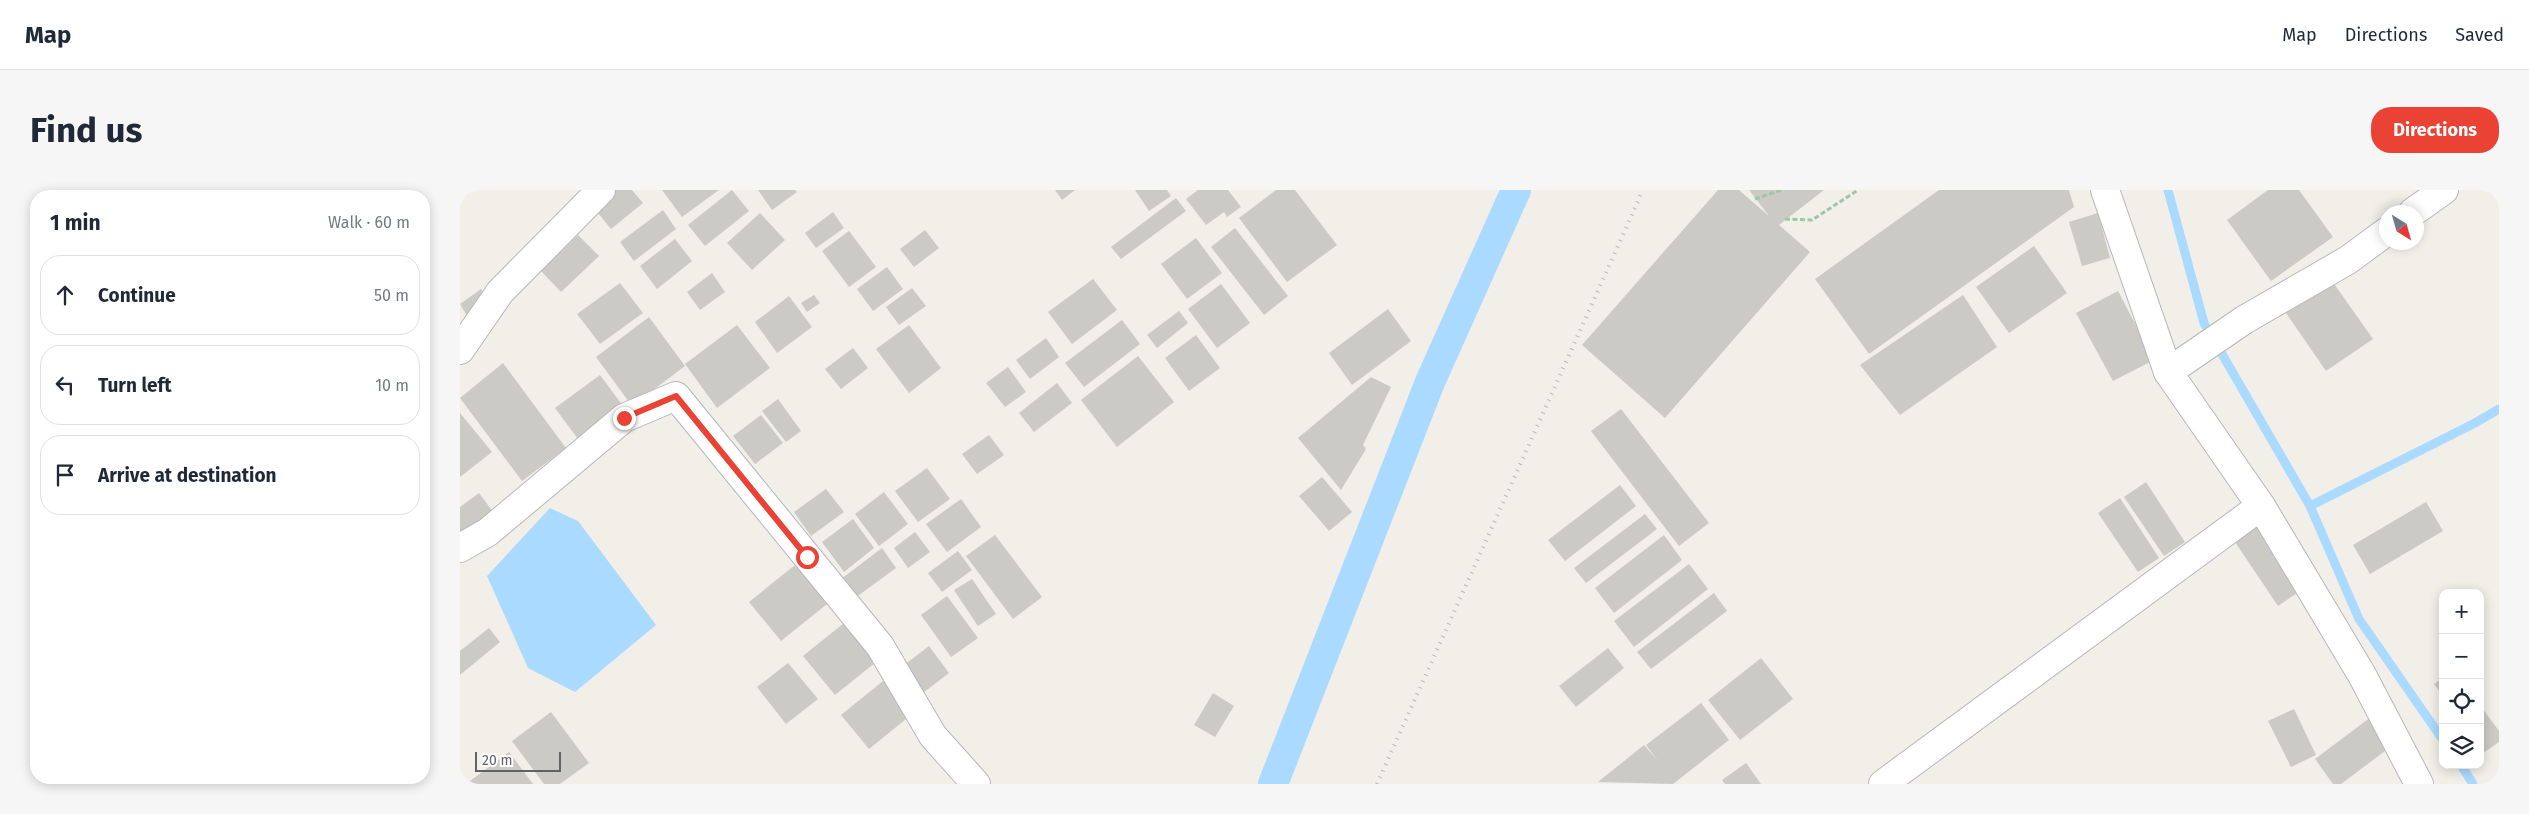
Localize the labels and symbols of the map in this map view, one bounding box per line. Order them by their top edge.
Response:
north arrow [2379,205,2424,250]
route end [613,407,636,430]
route start [796,546,819,569]
scale bar [475,749,561,772]

